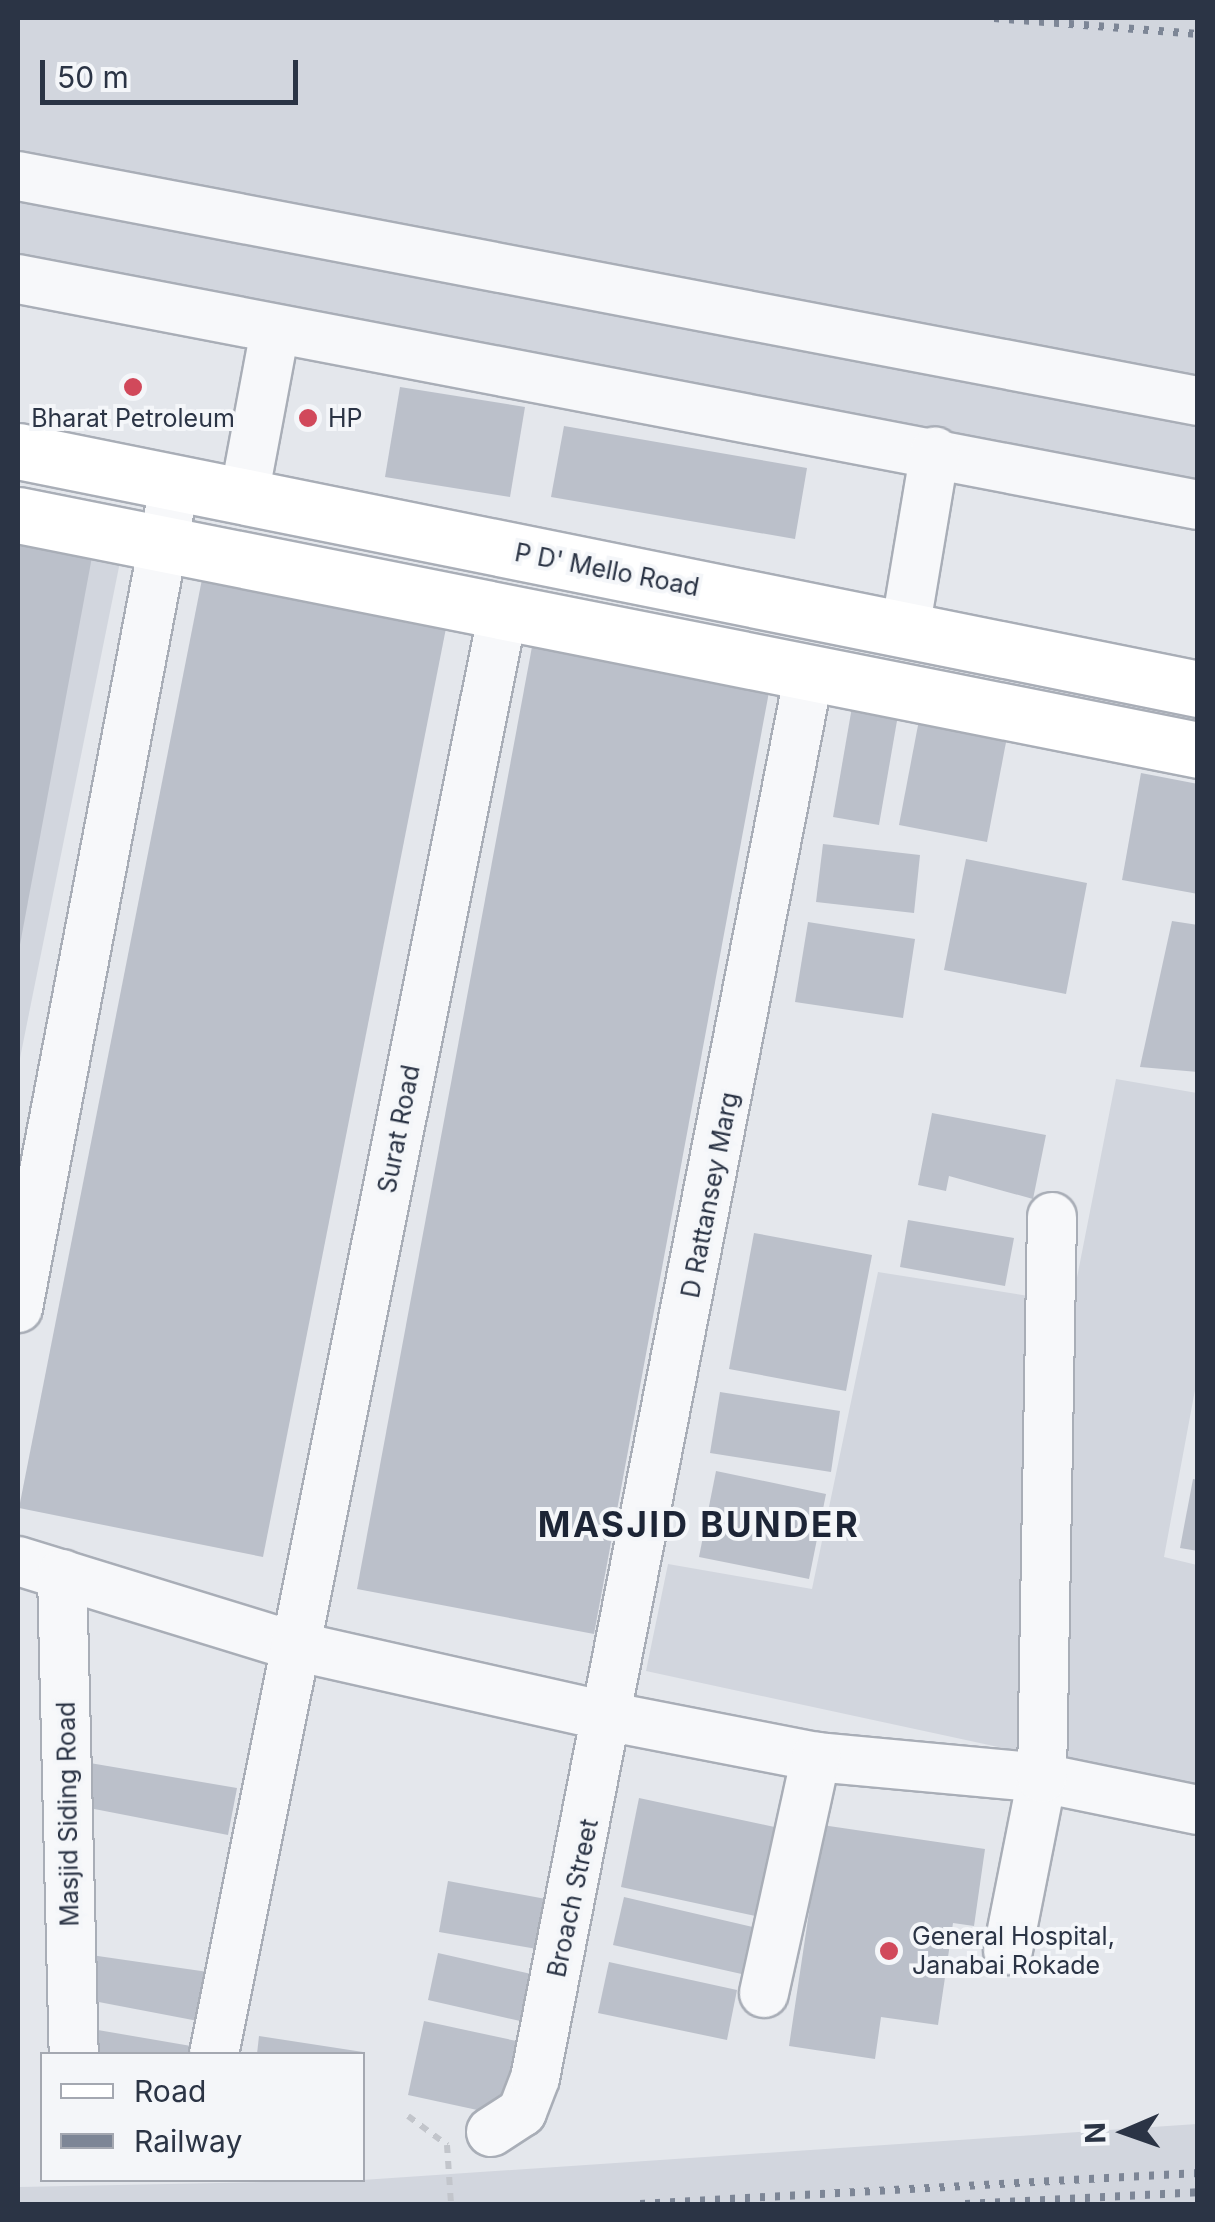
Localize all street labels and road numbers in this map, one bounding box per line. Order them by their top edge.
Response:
street label: P D' Mello Road [512,537,702,603]
street label: Surat Road [372,1062,426,1196]
street label: D Rattansey Marg [675,1090,745,1300]
street label: Masjid Siding Road [51,1701,85,1927]
street label: Broach Street [542,1816,604,1980]

